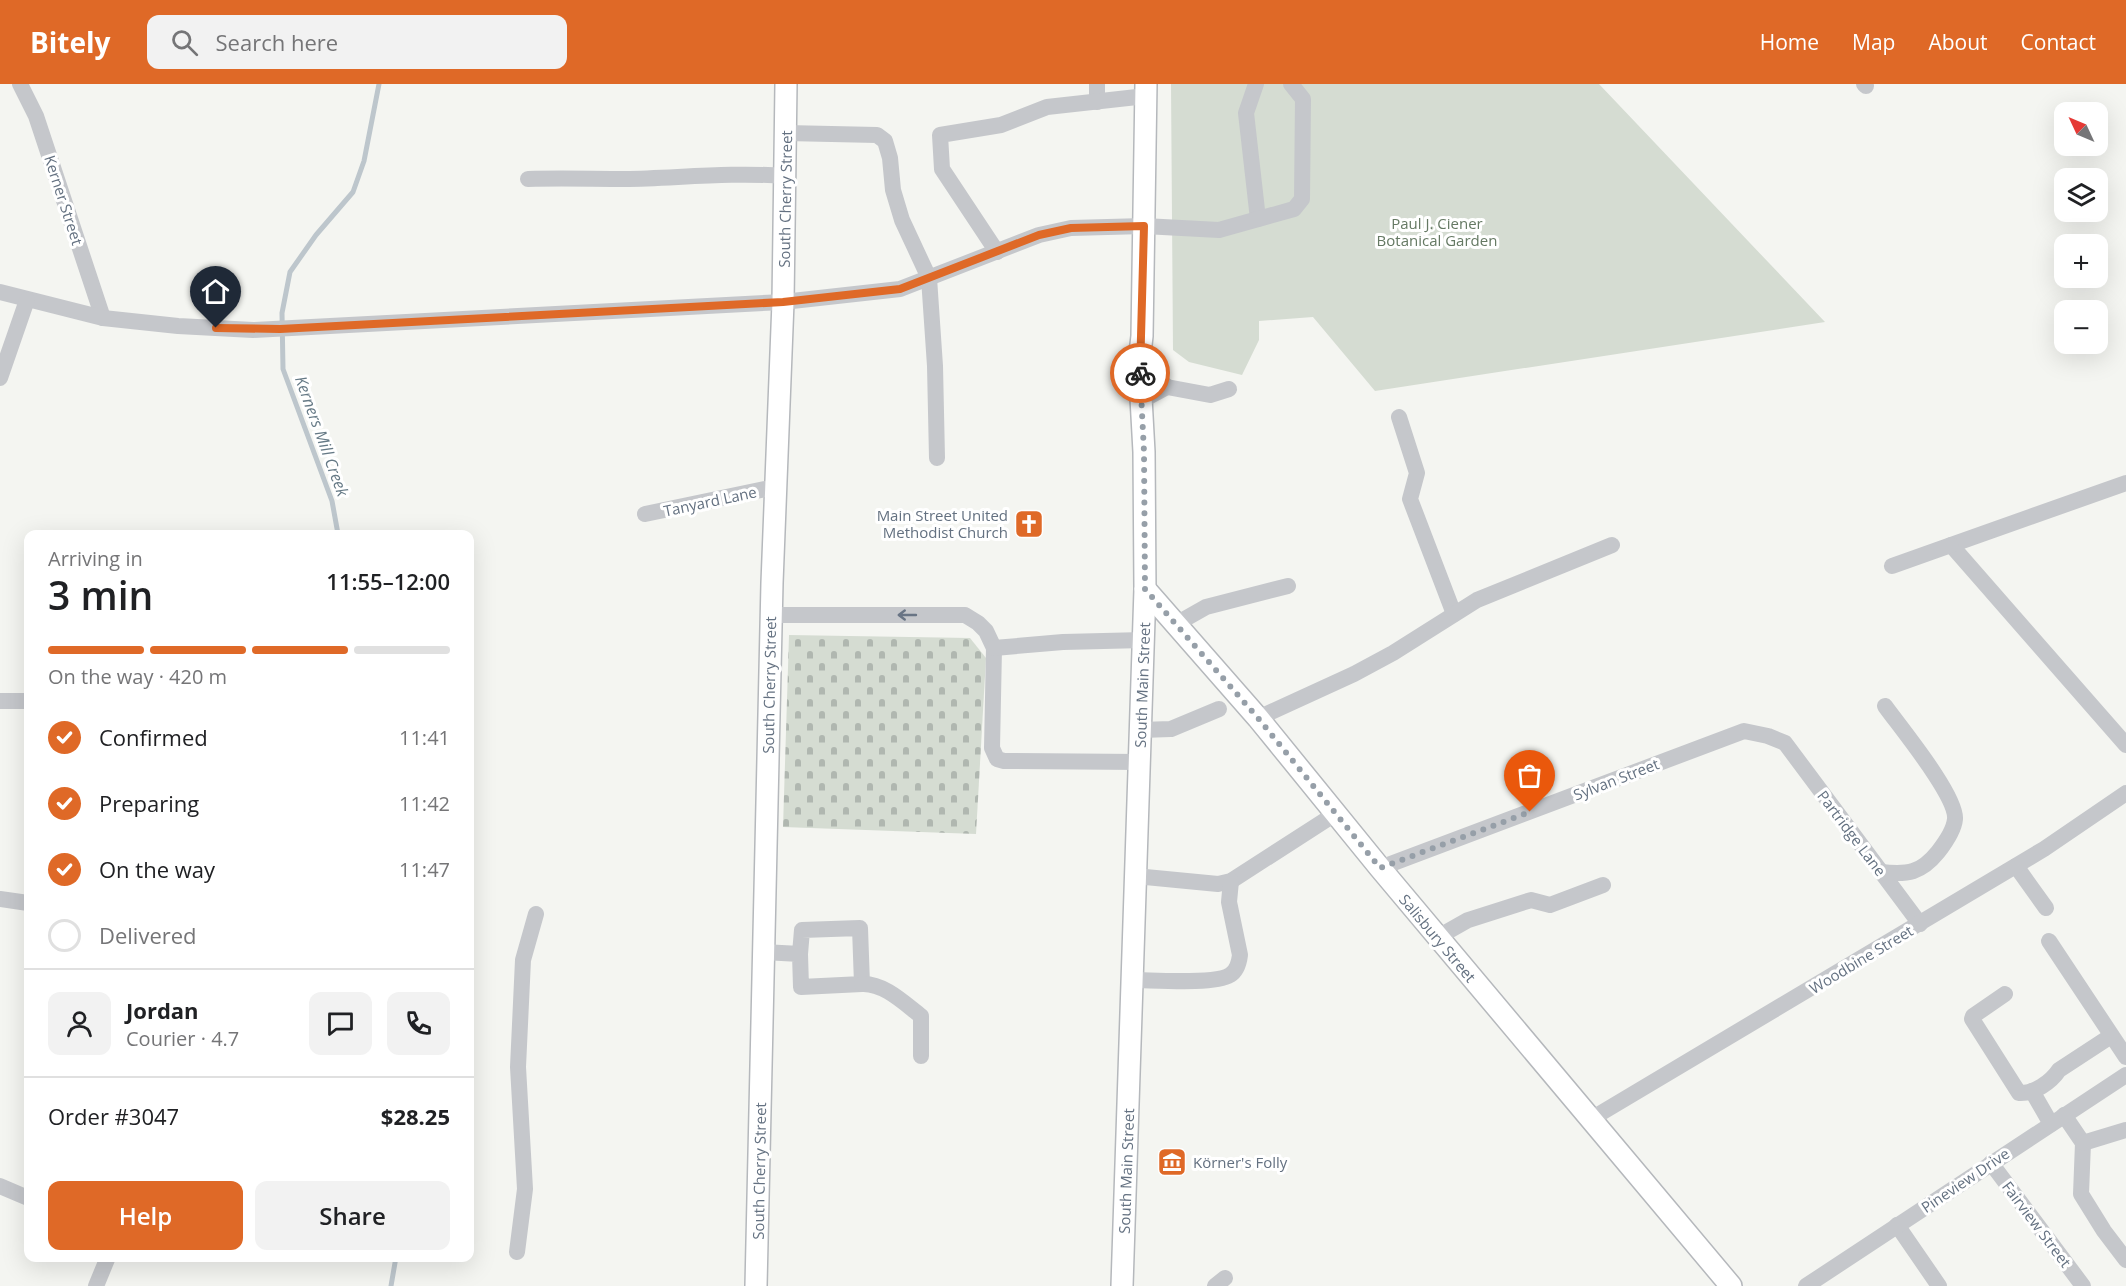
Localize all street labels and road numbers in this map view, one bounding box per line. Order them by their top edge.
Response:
street label: South Cherry Street [774,130,796,268]
street label: Kerner Street [40,153,88,247]
street label: Tanyard Lane [662,481,758,521]
street label: South Cherry Street [758,616,780,754]
street label: South Main Street [1130,622,1154,748]
street label: Sylvan Street [1570,753,1662,805]
street label: Partridge Lane [1813,786,1891,880]
street label: Salisbury Street [1395,890,1481,986]
street label: Woodbine Street [1806,920,1916,998]
street label: South Cherry Street [748,1102,770,1240]
street label: South Main Street [1114,1108,1138,1234]
street label: Pineview Drive [1917,1143,2013,1217]
street label: Fairview Street [1998,1177,2076,1271]

